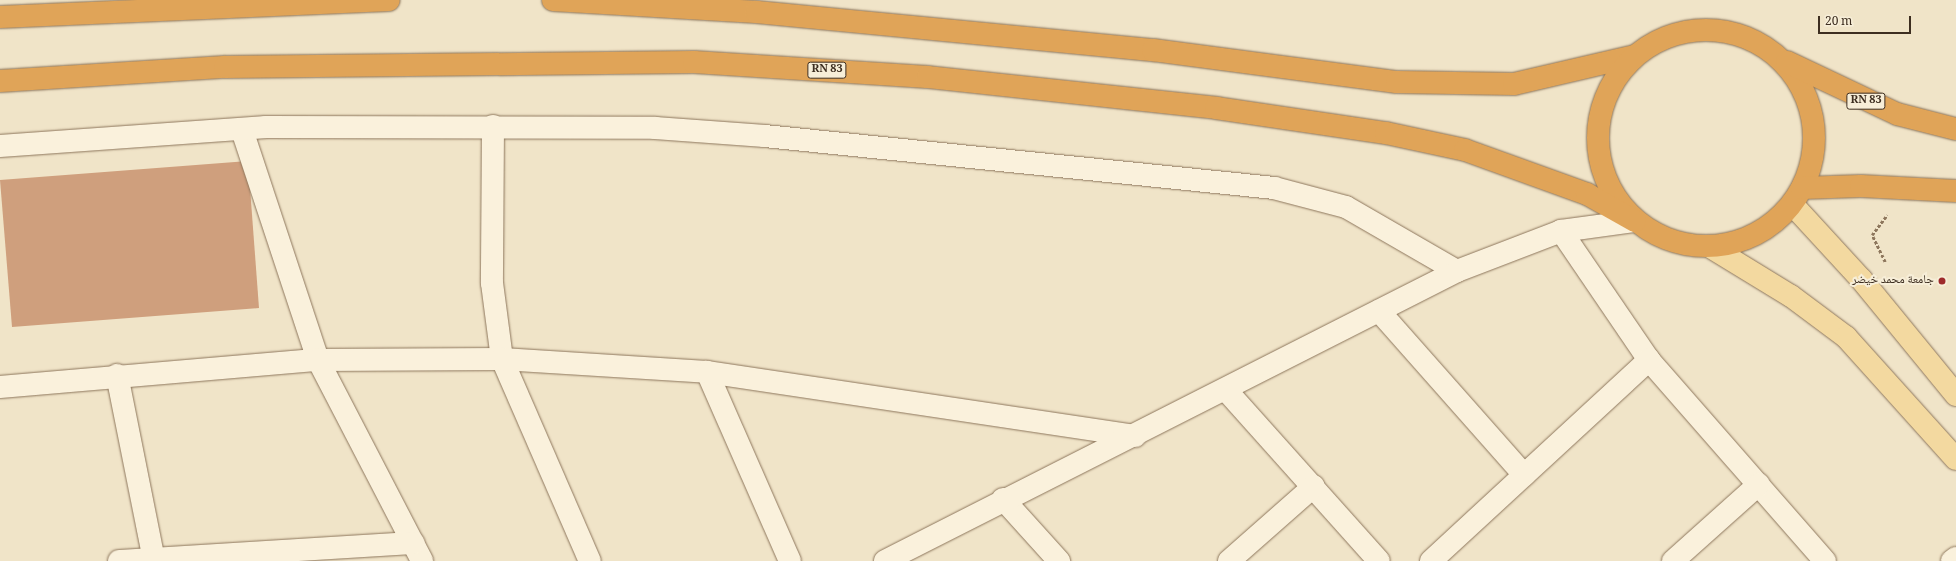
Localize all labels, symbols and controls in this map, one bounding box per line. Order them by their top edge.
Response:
scale bar [1820,8,1913,34]
text: 20 m [1825,12,1852,33]
road number: RN 83 [807,61,847,79]
road number: RN 83 [1846,92,1886,110]
place label: جامعة محمد خيضر [1852,274,1934,288]
marker: جامعة محمد خيضر [1937,276,1947,286]

